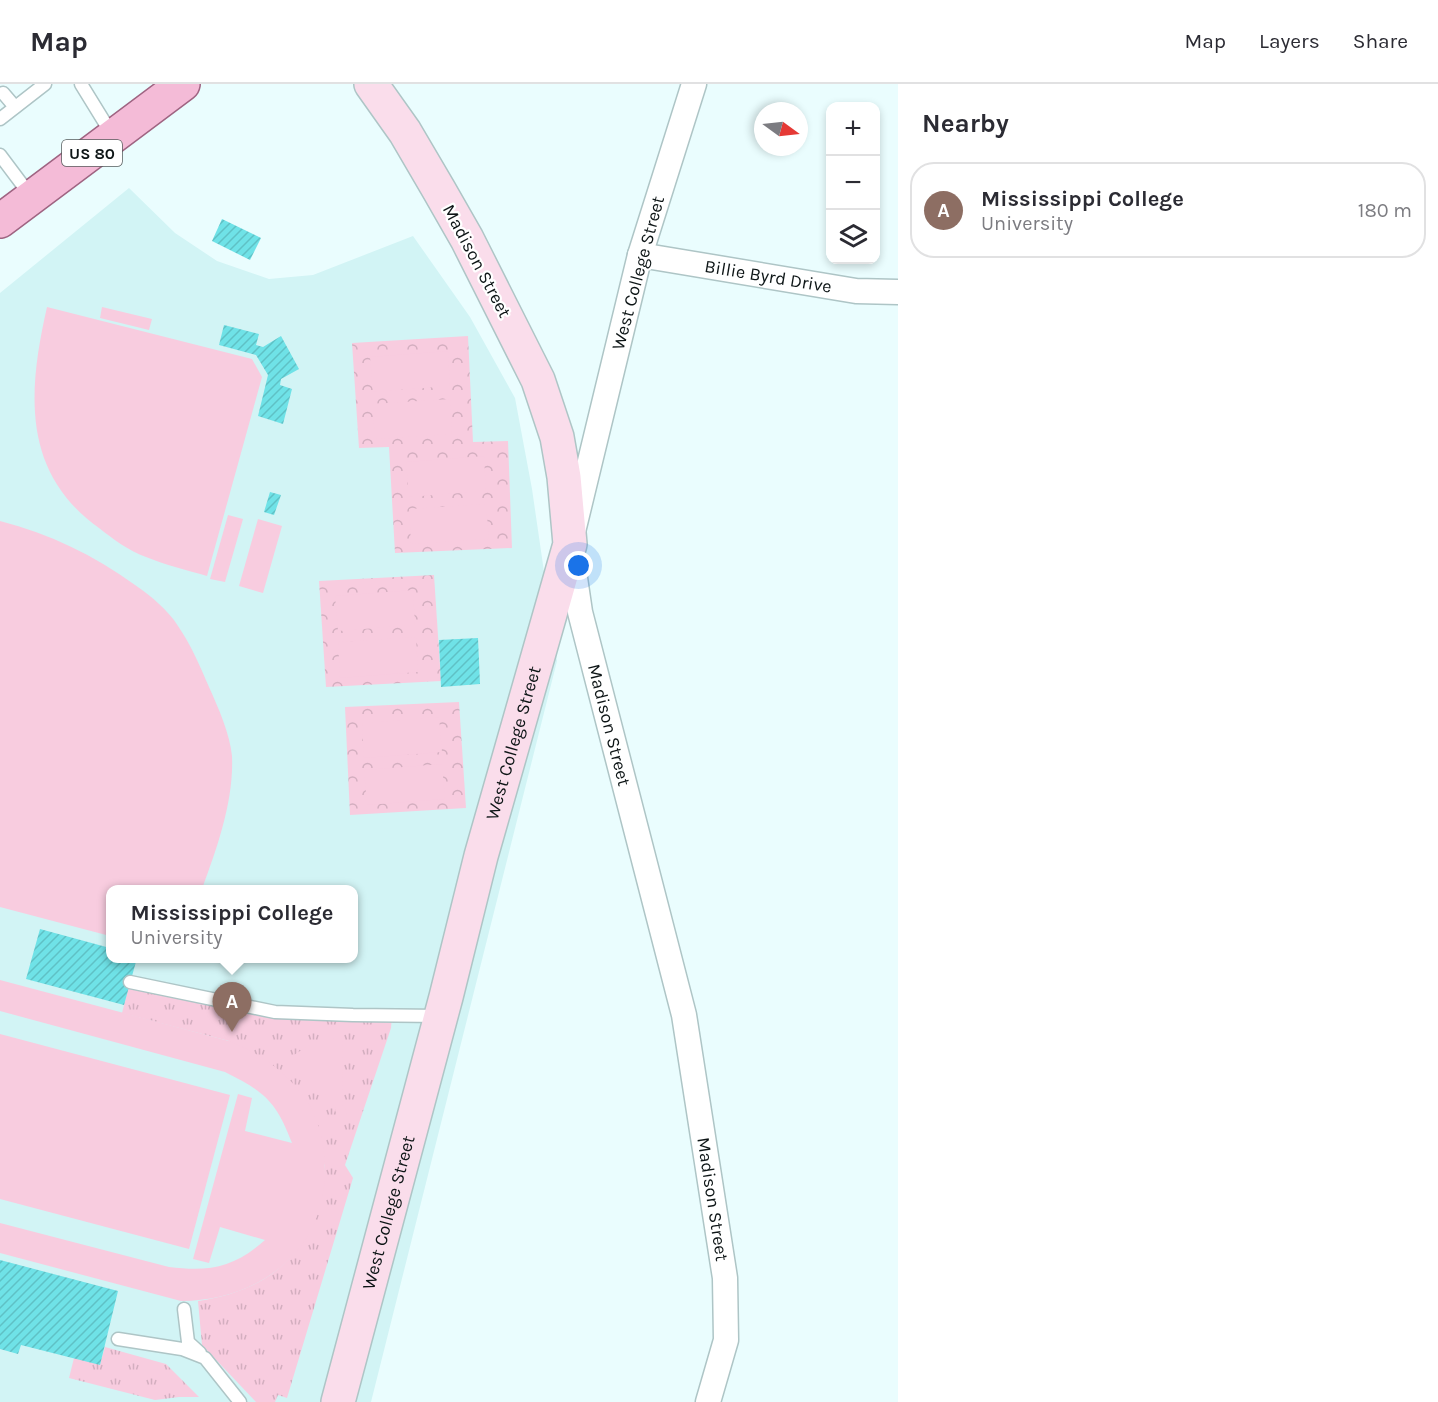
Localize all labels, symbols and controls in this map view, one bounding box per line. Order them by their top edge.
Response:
text: Map [30,25,88,58]
text: Map [1184,29,1226,53]
text: Layers [1259,29,1320,53]
text: Share [1353,29,1408,53]
north arrow [754,102,808,156]
map controls [826,102,880,264]
button: + [826,102,880,156]
text: Nearby [922,108,1009,139]
road number: US 80 [62,140,122,166]
button: − [826,156,880,210]
text: Mississippi College [981,186,1184,212]
street label: West College Street [607,193,669,352]
text: A [937,199,950,222]
text: 180 m [1358,199,1412,222]
street label: Madison Street [438,201,516,322]
button: layers [826,210,880,264]
text: University [981,212,1073,235]
street label: Billie Byrd Drive [703,255,834,298]
your location [564,551,593,580]
street label: Madison Street [583,662,635,788]
street label: West College Street [481,663,546,822]
popup [106,885,358,963]
text: Mississippi College [131,900,333,926]
text: University [131,926,223,949]
pin: A [212,982,252,1032]
street label: West College Street [357,1133,420,1292]
street label: Madison Street [692,1136,733,1263]

